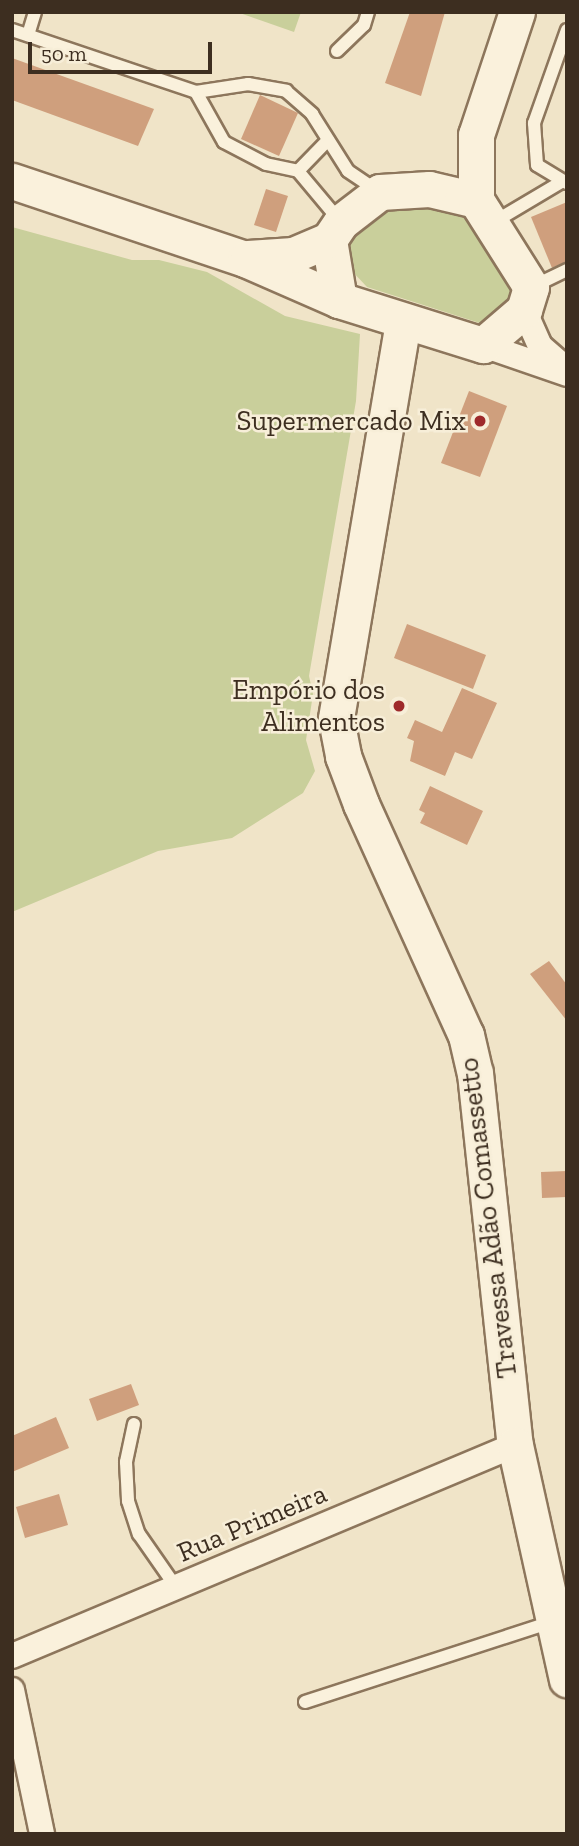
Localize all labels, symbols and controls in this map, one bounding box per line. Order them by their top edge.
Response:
scale bar [32,28,215,72]
text: 50 m [41,41,87,66]
place label: Supermercado Mix [236,404,466,438]
marker: Supermercado Mix [472,413,488,429]
place label: Empório dos Alimentos [232,673,385,739]
marker: Empório dos Alimentos [391,698,407,714]
street label: Travessa Adão Comassetto [452,1055,524,1381]
street label: Rua Primeira [172,1476,332,1570]

